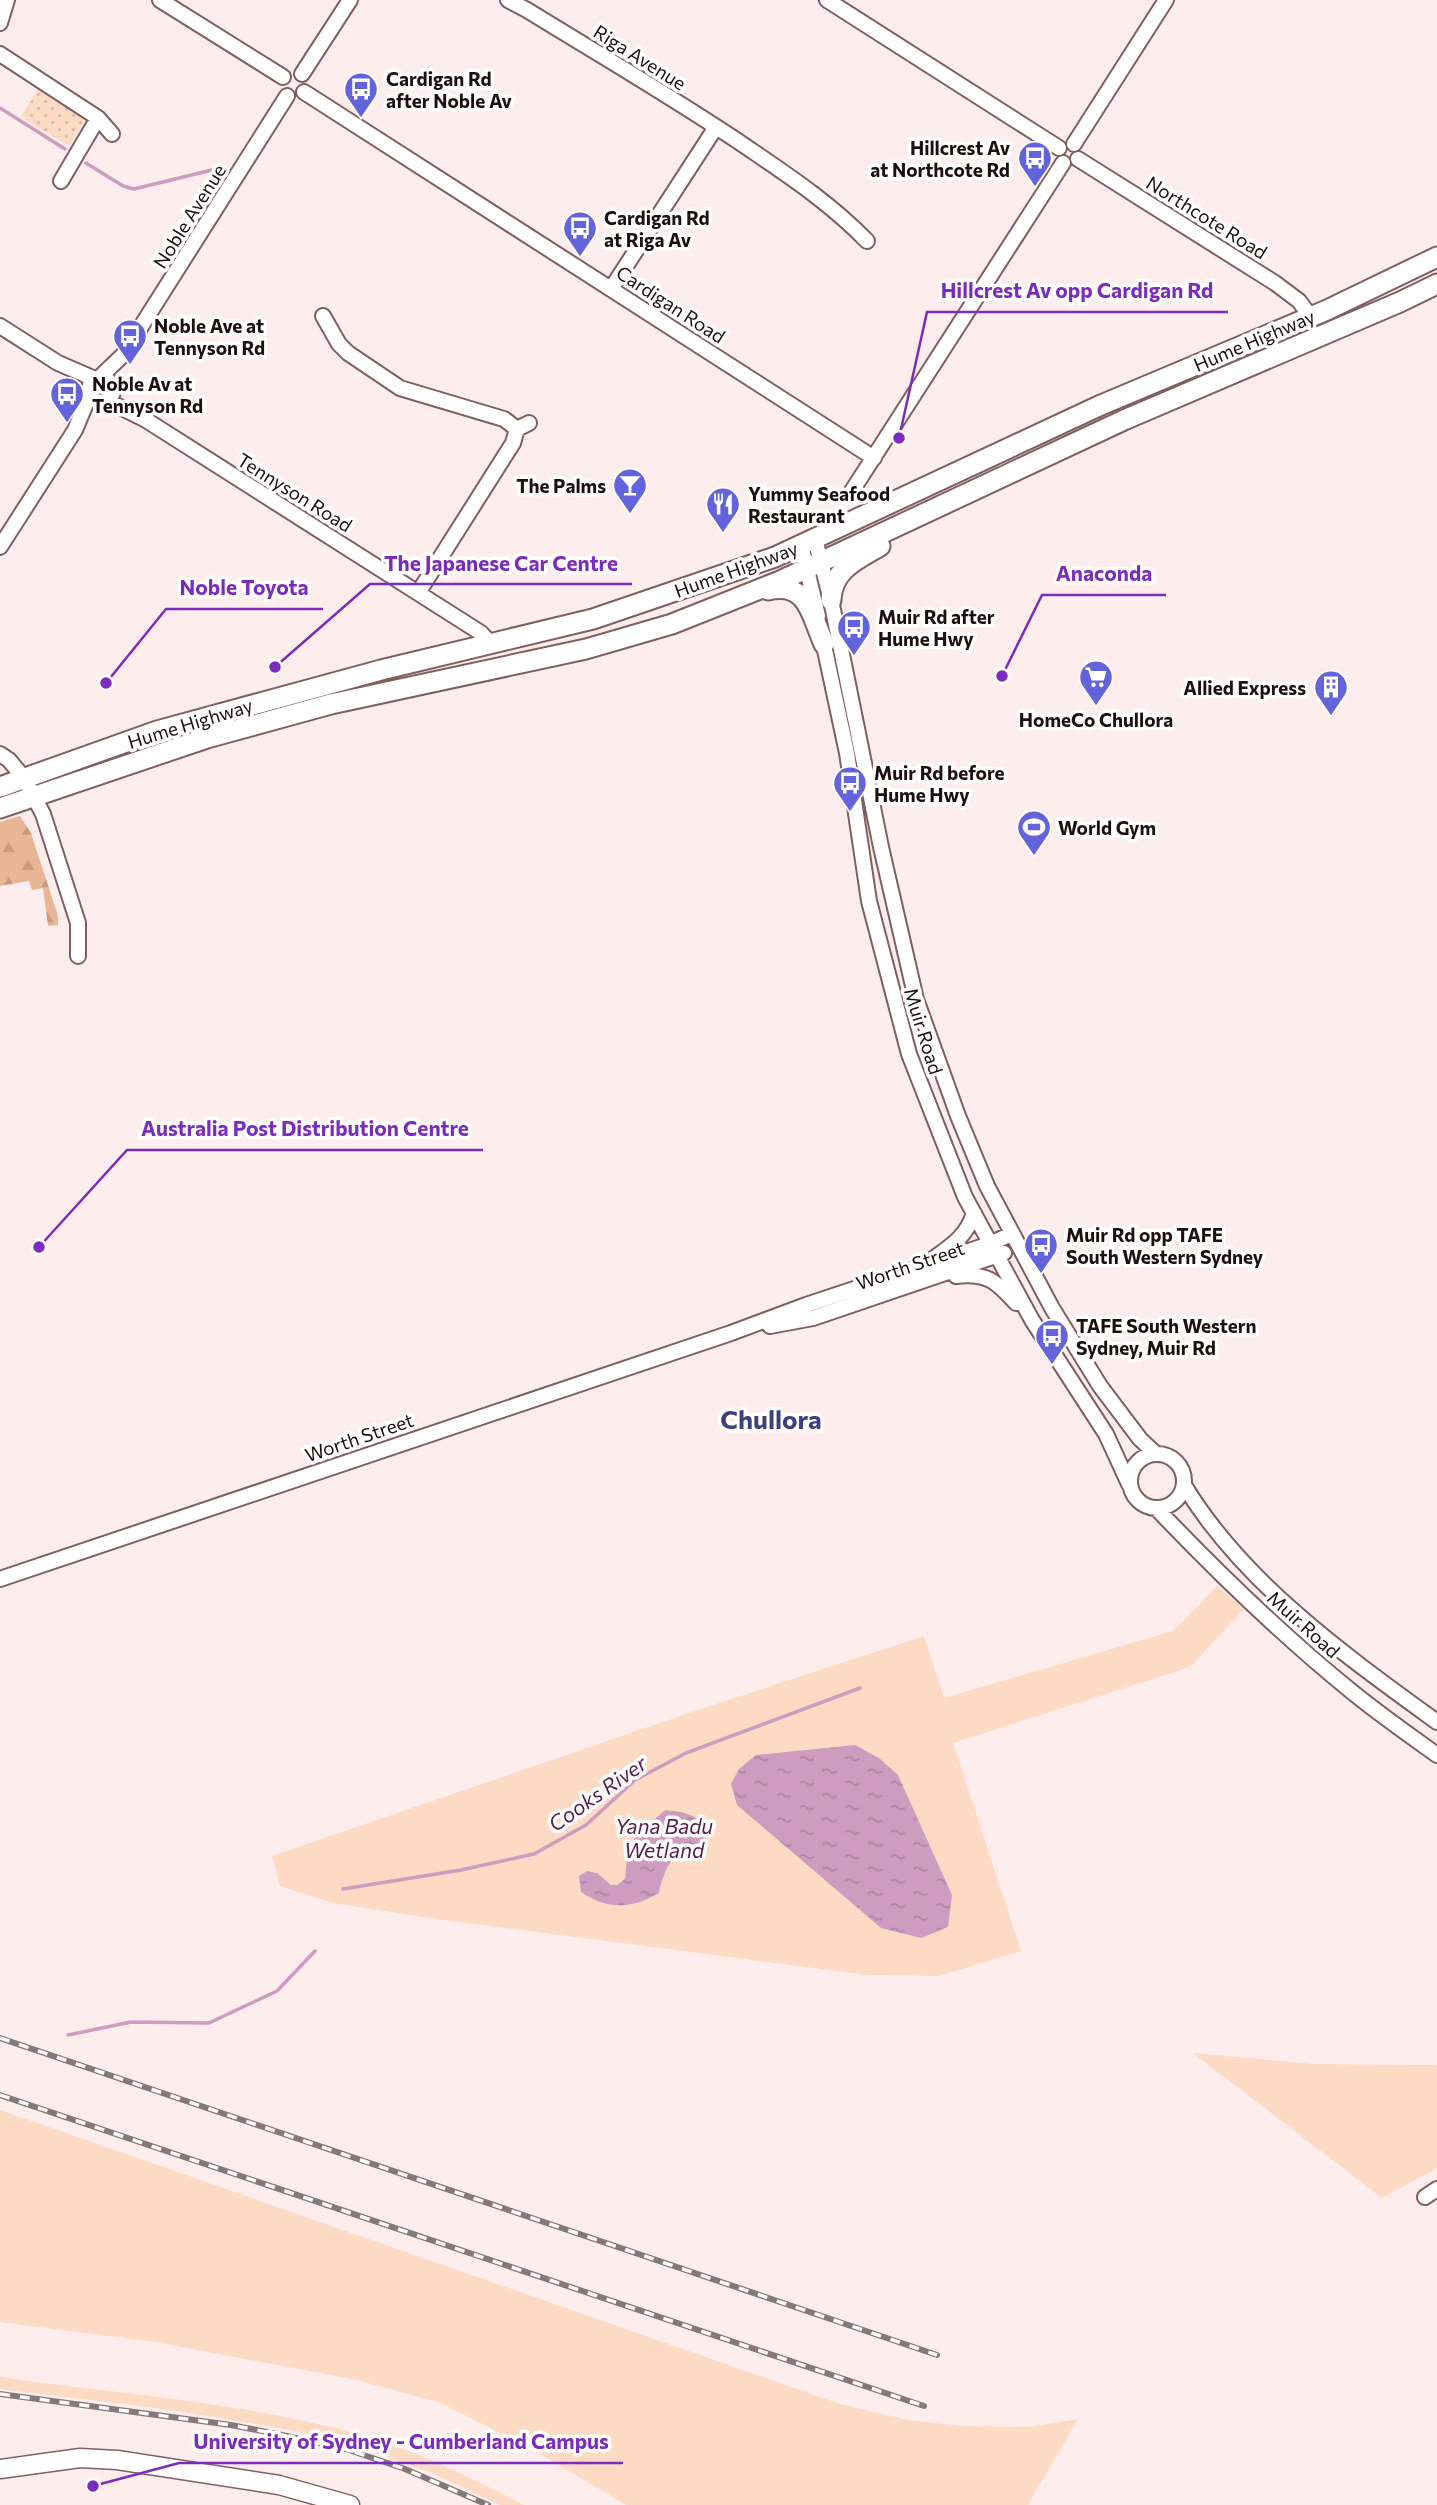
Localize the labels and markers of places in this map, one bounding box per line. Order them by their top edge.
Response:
place label: Cardigan Rd after Noble Av [386,67,513,112]
bus stop icon: Cardigan Rd after Noble Av [342,70,380,119]
place label: Hillcrest Av at Northcote Rd [870,136,1011,181]
bus stop icon: Hillcrest Av at Northcote Rd [1016,139,1054,188]
place label: Cardigan Rd at Riga Av [604,206,710,251]
bus stop icon: Cardigan Rd at Riga Av [561,209,599,258]
callout: Hillcrest Av opp Cardigan Rd [927,270,1228,312]
place label: Noble Ave at Tennyson Rd [154,314,265,359]
bus stop icon: Noble Ave at Tennyson Rd [111,317,149,366]
place label: Noble Av at Tennyson Rd [92,372,203,417]
bus stop icon: Noble Av at Tennyson Rd [48,375,86,424]
bar icon: The Palms [611,466,649,515]
place label: The Palms [516,474,606,497]
place label: Yummy Seafood Restaurant [748,482,890,527]
restaurant icon: Yummy Seafood Restaurant [704,485,742,534]
callout: The Japanese Car Centre [370,542,632,584]
callout: Anaconda [1042,553,1166,595]
callout: Noble Toyota [166,567,323,609]
place label: Muir Rd after Hume Hwy [878,605,995,650]
bus stop icon: Muir Rd after Hume Hwy [835,608,873,657]
supermarket icon: HomeCo Chullora [1077,658,1115,707]
building icon: Allied Express [1312,668,1350,717]
place label: Allied Express [1183,676,1306,699]
place label: HomeCo Chullora [1019,708,1173,731]
place label: Muir Rd before Hume Hwy [874,761,1005,806]
bus stop icon: Muir Rd before Hume Hwy [831,764,869,813]
sports icon: World Gym [1015,808,1053,857]
place label: World Gym [1058,816,1156,839]
callout: Australia Post Distribution Centre [127,1108,483,1150]
place label: Muir Rd opp TAFE South Western Sydney [1066,1223,1264,1268]
bus stop icon: Muir Rd opp TAFE South Western Sydney [1022,1226,1060,1275]
place label: TAFE South Western Sydney, Muir Rd [1076,1314,1257,1359]
bus stop icon: TAFE South Western Sydney, Muir Rd [1033,1317,1071,1366]
callout: University of Sydney - Cumberland Campus [179,2421,623,2463]

